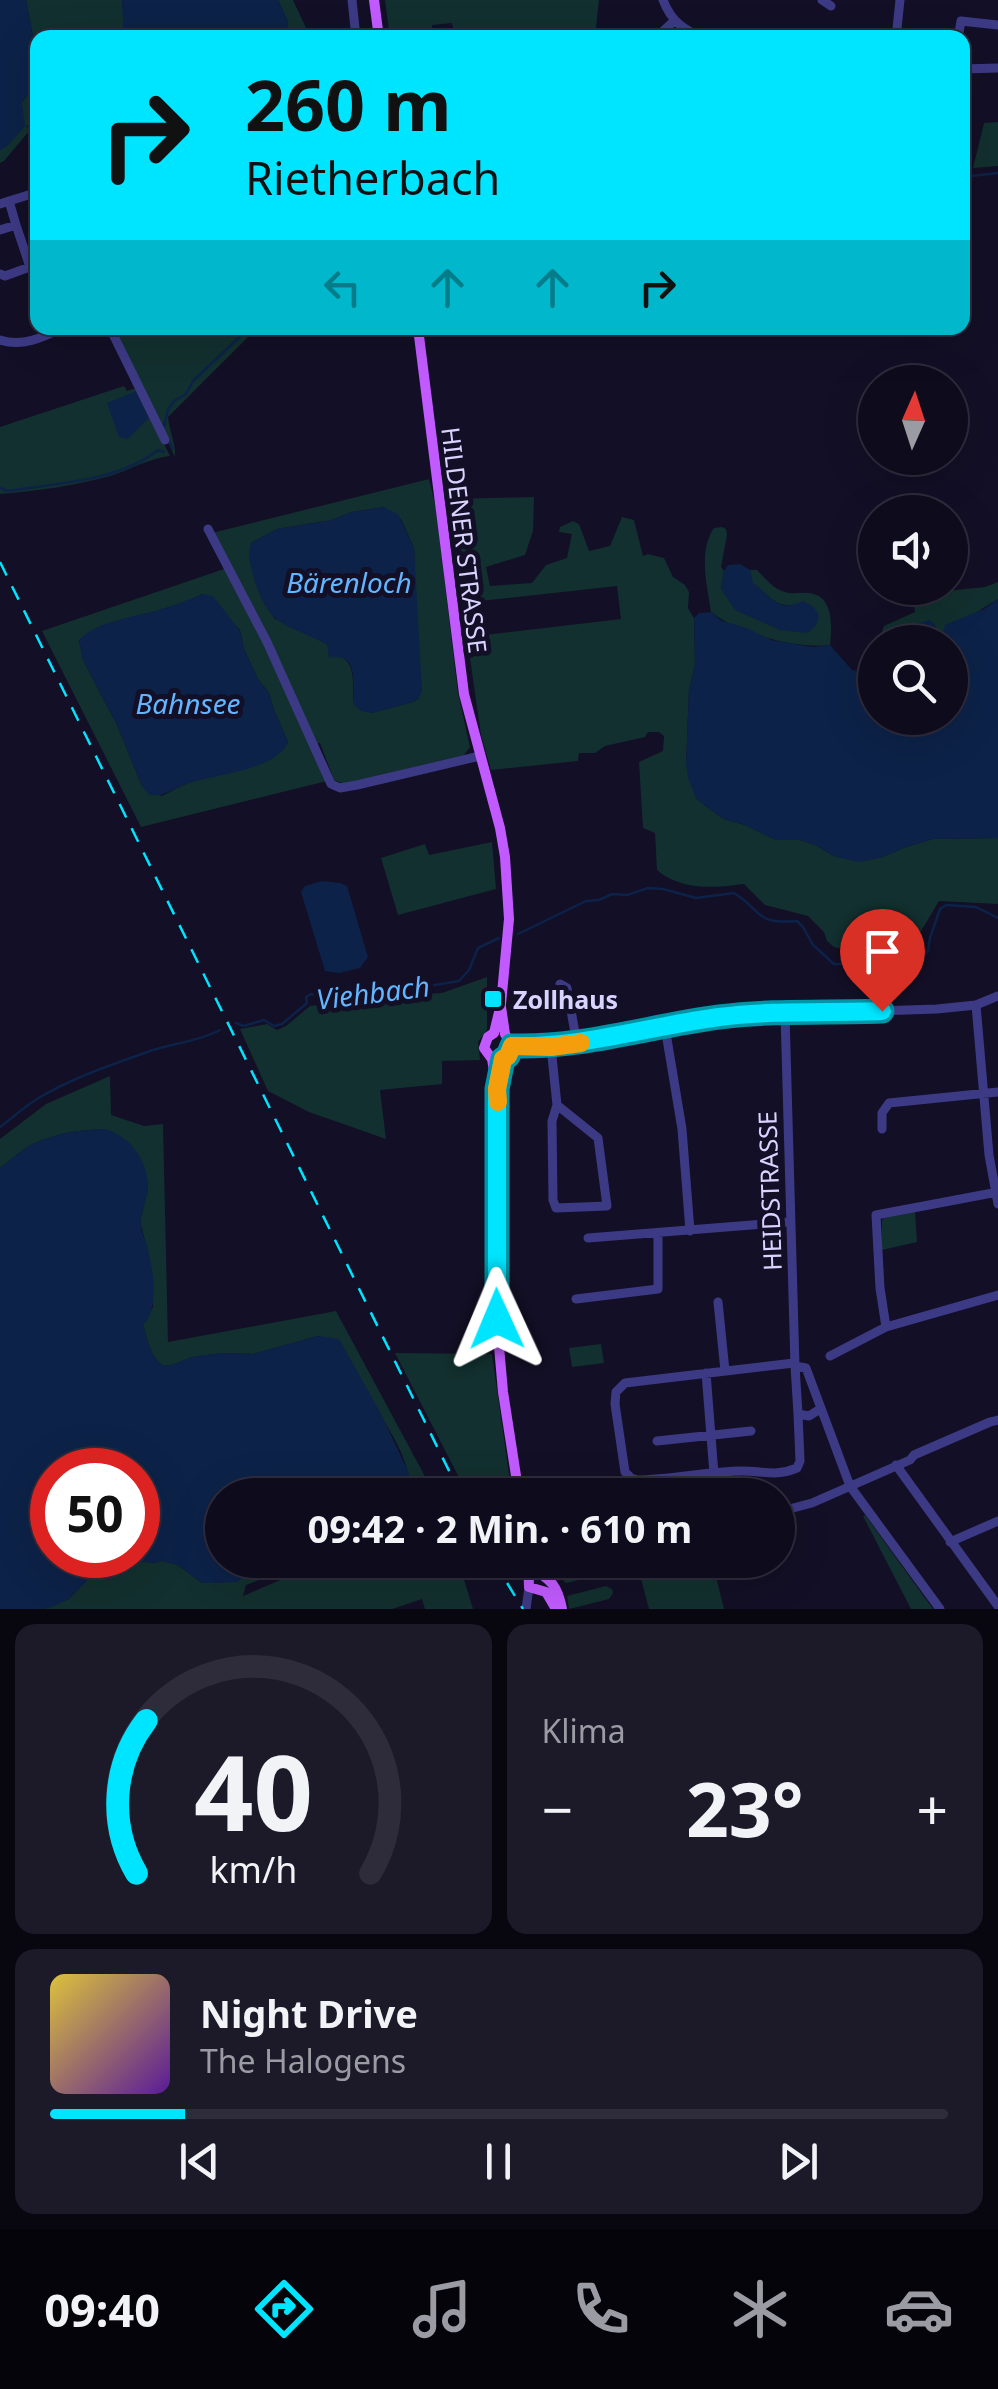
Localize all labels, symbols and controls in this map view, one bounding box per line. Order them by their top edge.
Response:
text: 260 m [245,56,452,152]
icon: right [80,70,210,200]
text: Rietherbach [245,147,500,208]
icon: left [315,260,370,315]
icon: ahead [420,260,475,315]
icon: ahead [525,260,580,315]
icon: right [630,260,685,315]
north arrow [858,365,968,475]
map controls [858,365,968,735]
street label: HILDENER STRASSE [434,425,496,655]
button: sound [858,495,968,605]
water label: Bärenloch [286,563,412,601]
button: search [858,625,968,735]
water label: Bahnsee [135,684,241,722]
pin [840,909,925,1012]
icon: arrive [855,924,910,979]
water label: Viehbach [314,966,432,1018]
place label: Zollhaus [513,982,618,1016]
marker: Zollhaus [482,988,504,1010]
street label: HEIDSTRASSE [749,1111,789,1271]
position arrow [445,1267,549,1371]
speed limit sign: 50 [30,1448,160,1578]
text: 09:42 · 2 Min. · 610 m [308,1502,692,1554]
text: Klima [542,1709,626,1752]
text: 40 [194,1720,313,1861]
text: 23° [686,1757,804,1859]
text: − [542,1771,573,1846]
text: + [917,1771,948,1846]
text: km/h [209,1845,297,1893]
text: Night Drive [200,1987,418,2039]
text: The Halogens [200,2039,406,2082]
icon: previous [172,2134,227,2189]
icon: pause [471,2134,526,2189]
icon: next [771,2134,826,2189]
icon: directions [249,2274,319,2344]
icon: music [407,2274,477,2344]
icon: phone [566,2274,636,2344]
icon: climate [725,2274,795,2344]
icon: car [884,2274,954,2344]
text: 09:40 [44,2279,160,2340]

